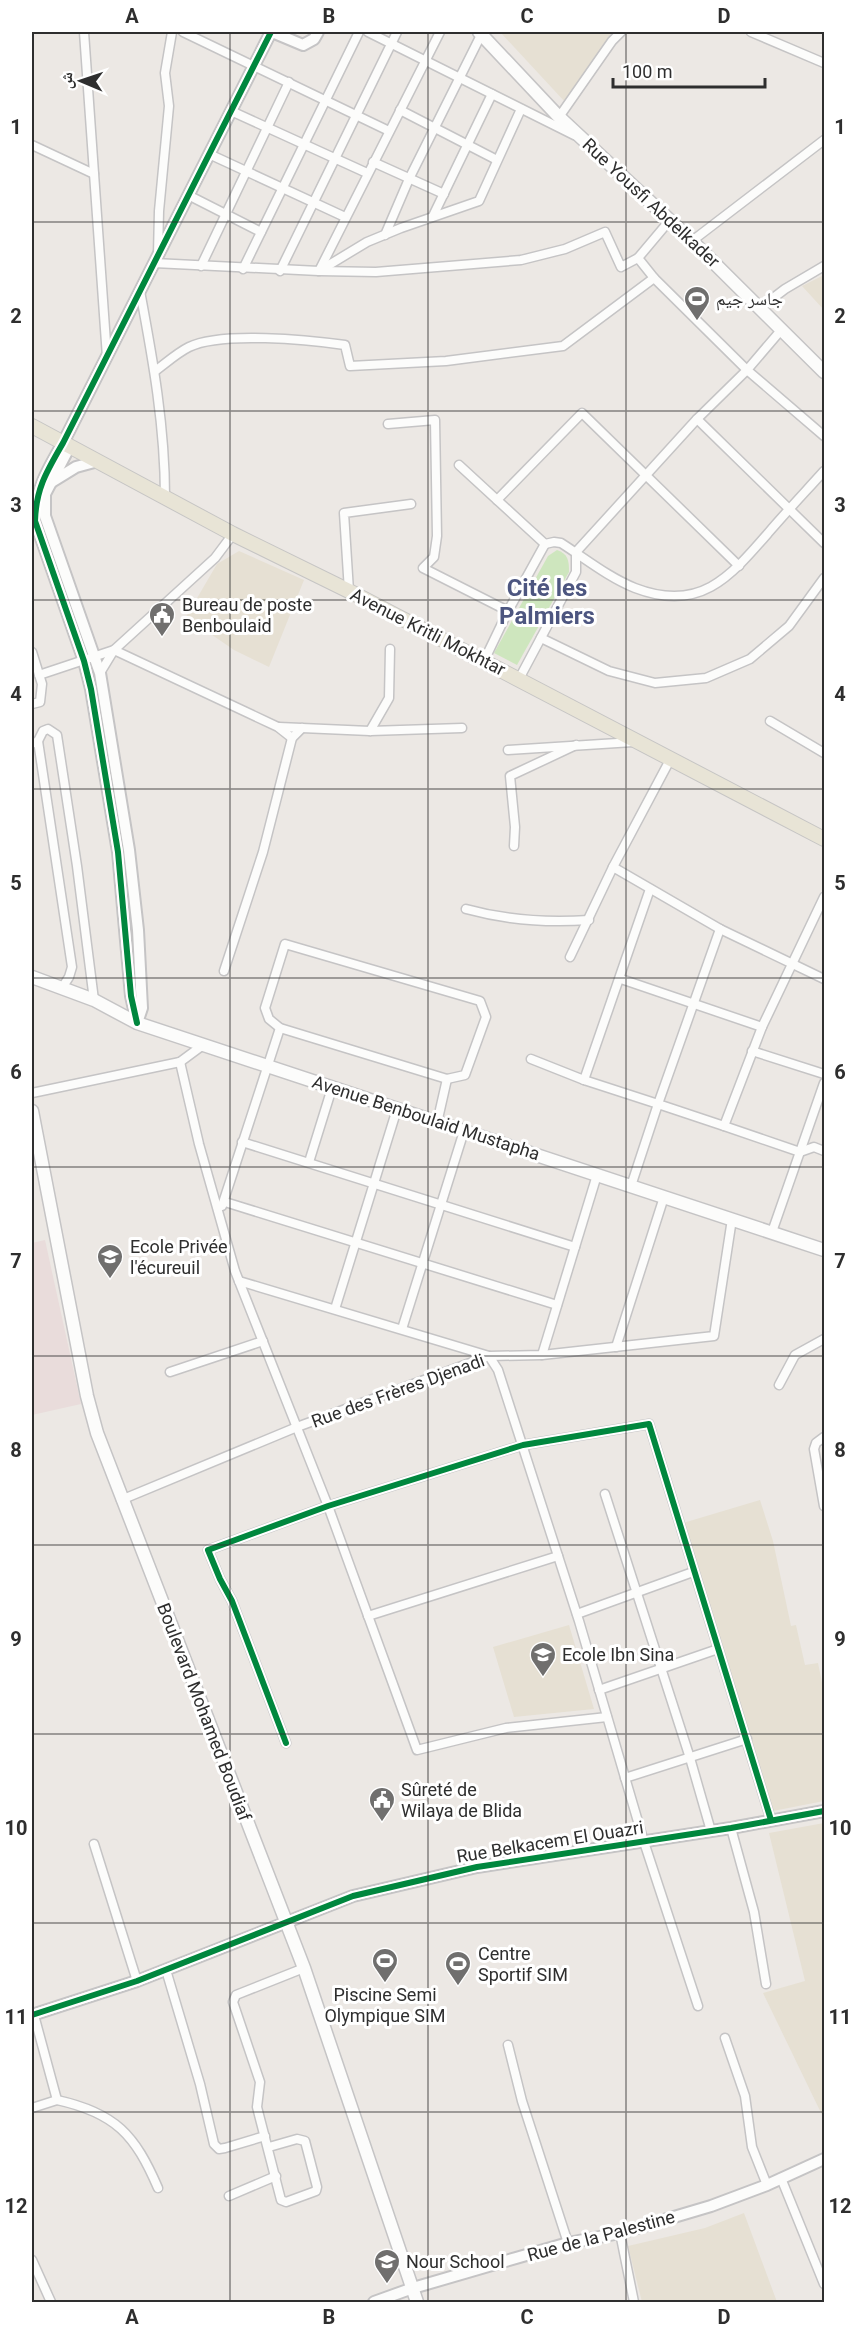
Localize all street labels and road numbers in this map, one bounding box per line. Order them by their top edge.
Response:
street label: Rue Yousfi Abdelkader [578,134,724,272]
street label: Avenue Kritli Mokhtar [347,583,509,680]
street label: Avenue Benboulaid Mustapha [310,1071,543,1164]
street label: Rue des Frères Djenadi [308,1349,487,1432]
street label: Boulevard Mohamed Boudiaf [153,1600,256,1824]
street label: Rue Belkacem El Ouazri [455,1816,645,1867]
street label: Rue de la Palestine [525,2206,677,2265]

